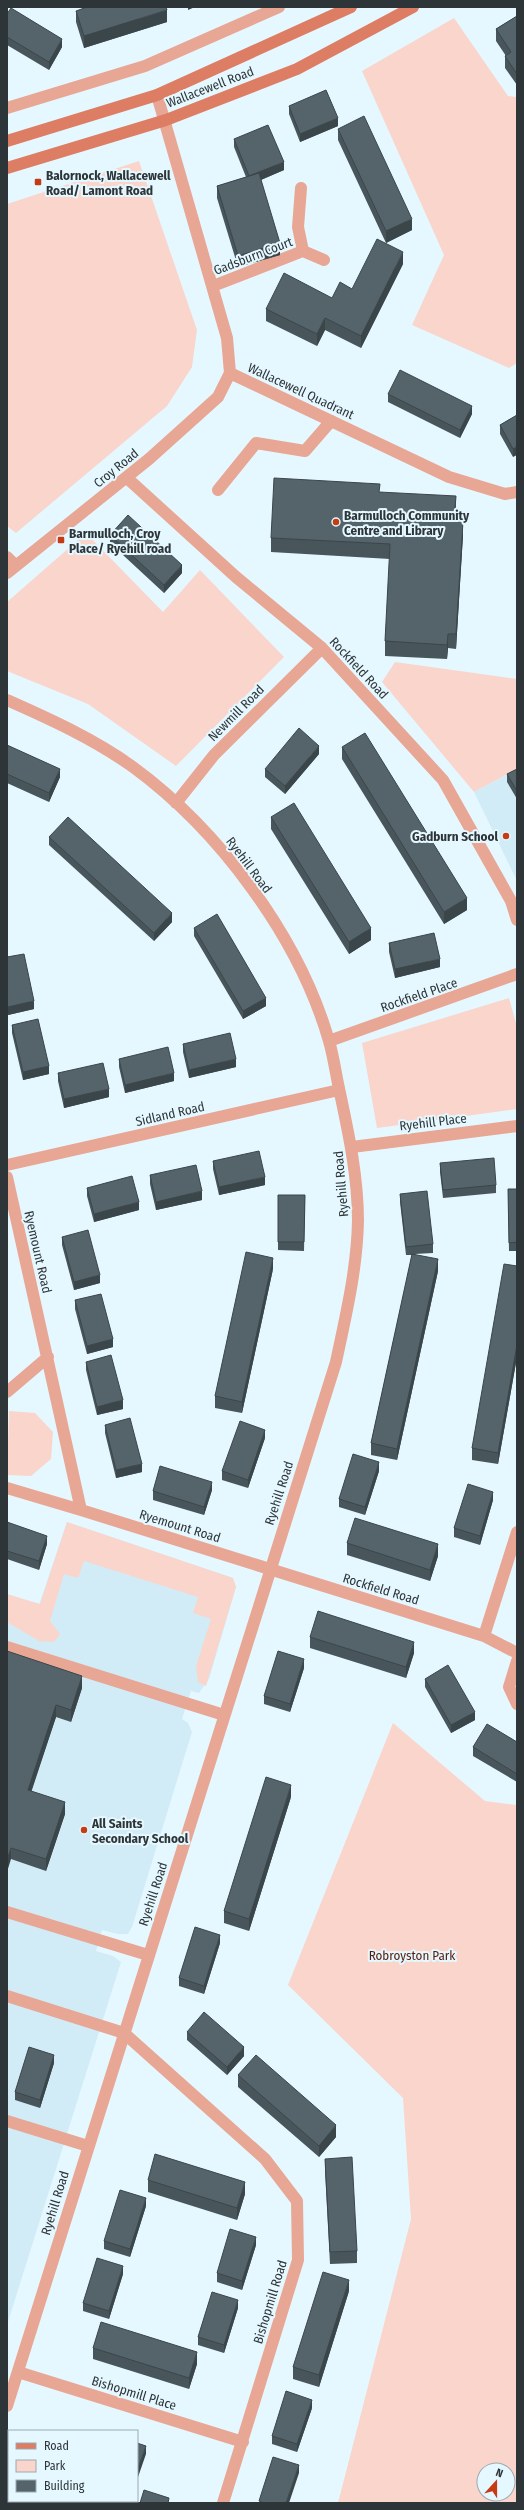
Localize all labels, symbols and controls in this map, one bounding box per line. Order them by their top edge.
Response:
street label: Wallacewell Road [164,63,256,111]
place label: Balornock, Wallacewell Road/ Lamont Road [46,168,171,198]
marker: Balornock, Wallacewell Road/ Lamont Road [33,177,43,187]
street label: Gadsburn Court [211,234,295,278]
street label: Wallacewell Quadrant [246,360,357,422]
street label: Croy Road [91,445,141,491]
place label: Barmulloch Community Centre and Library [344,508,470,538]
marker: Barmulloch Community Centre and Library [331,517,341,527]
place label: Barmulloch, Croy Place/ Ryehill road [69,526,171,556]
marker: Barmulloch, Croy Place/ Ryehill road [56,535,66,545]
street label: Rockfield Road [327,634,391,702]
street label: Newmill Road [205,682,267,744]
place label: Gadburn School [412,829,498,844]
marker: Gadburn School [501,831,511,841]
street label: Ryehill Road [223,834,275,896]
street label: Rockfield Place [379,975,459,1015]
street label: Sidland Road [134,1099,206,1129]
street label: Ryehill Place [399,1110,467,1134]
street label: Ryehill Road [331,1150,351,1218]
street label: Ryemount Road [21,1209,55,1295]
street label: Ryehill Road [262,1459,296,1527]
street label: Ryemount Road [138,1507,222,1545]
street label: Rockfield Road [341,1570,421,1608]
place label: All Saints Secondary School [91,1816,189,1846]
marker: All Saints Secondary School [79,1825,89,1835]
street label: Ryehill Road [136,1860,170,1928]
park label: Robroyston Park [369,1948,456,1963]
street label: Ryehill Road [38,2169,72,2237]
street label: Bishopmill Road [250,2258,290,2346]
street label: Bishopmill Place [90,2373,178,2413]
legend [8,2430,138,2502]
text: Road [44,2439,69,2453]
text: Park [44,2459,66,2473]
north arrow [476,2462,516,2502]
text: N [494,2466,505,2480]
text: Building [44,2479,85,2493]

